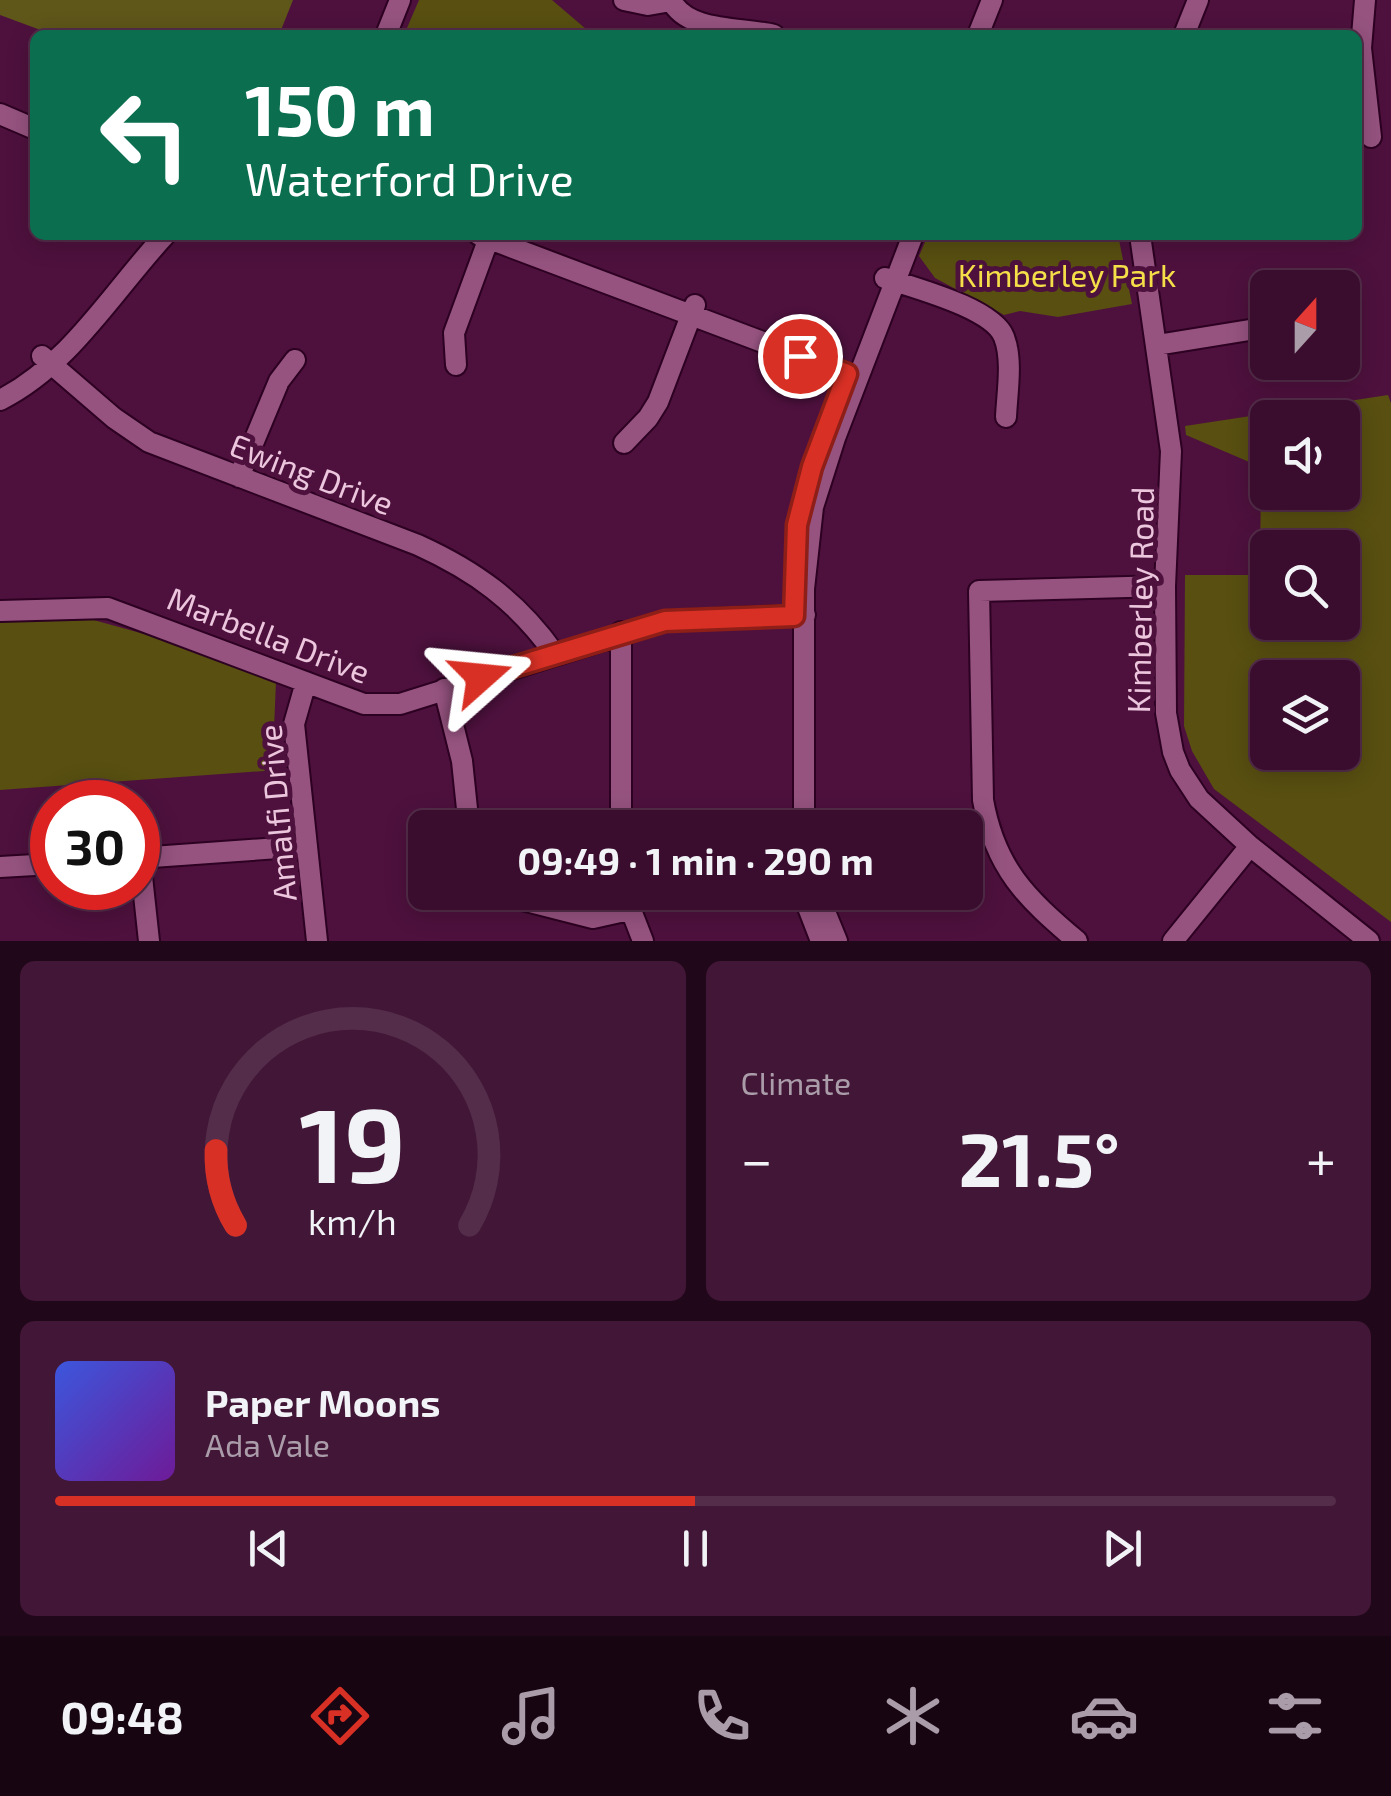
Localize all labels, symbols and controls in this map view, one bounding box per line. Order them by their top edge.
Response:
text: 150 m [245,66,435,150]
icon: left [80,70,210,200]
text: Waterford Drive [245,151,574,205]
park label: Kimberley Park [958,255,1176,293]
north arrow [1250,270,1360,380]
map controls [1250,270,1360,770]
pin [758,314,843,399]
icon: arrive [773,329,828,384]
button: sound [1250,400,1360,510]
street label: Ewing Drive [225,424,399,522]
street label: Kimberley Road [1118,486,1160,714]
button: search [1250,530,1360,640]
street label: Marbella Drive [162,578,376,690]
position arrow [429,625,533,729]
button: layers [1250,660,1360,770]
street label: Amalfi Drive [249,723,303,903]
speed limit sign: 30 [30,780,160,910]
text: 09:49 · 1 min · 290 m [517,837,874,883]
text: Climate [741,1063,851,1101]
text: 19 [300,1079,406,1204]
text: 21.5° [958,1112,1120,1202]
text: − [741,1125,773,1191]
text: + [1306,1125,1336,1191]
text: km/h [308,1199,397,1242]
text: Paper Moons [205,1379,441,1425]
text: Ada Vale [205,1425,330,1463]
icon: previous [241,1521,296,1576]
icon: pause [668,1521,723,1576]
icon: next [1095,1521,1150,1576]
icon: directions [305,1681,375,1751]
icon: music [496,1681,566,1751]
icon: phone [687,1681,757,1751]
icon: climate [878,1681,948,1751]
icon: car [1069,1681,1139,1751]
icon: filters [1260,1681,1330,1751]
text: 09:48 [61,1689,184,1743]

